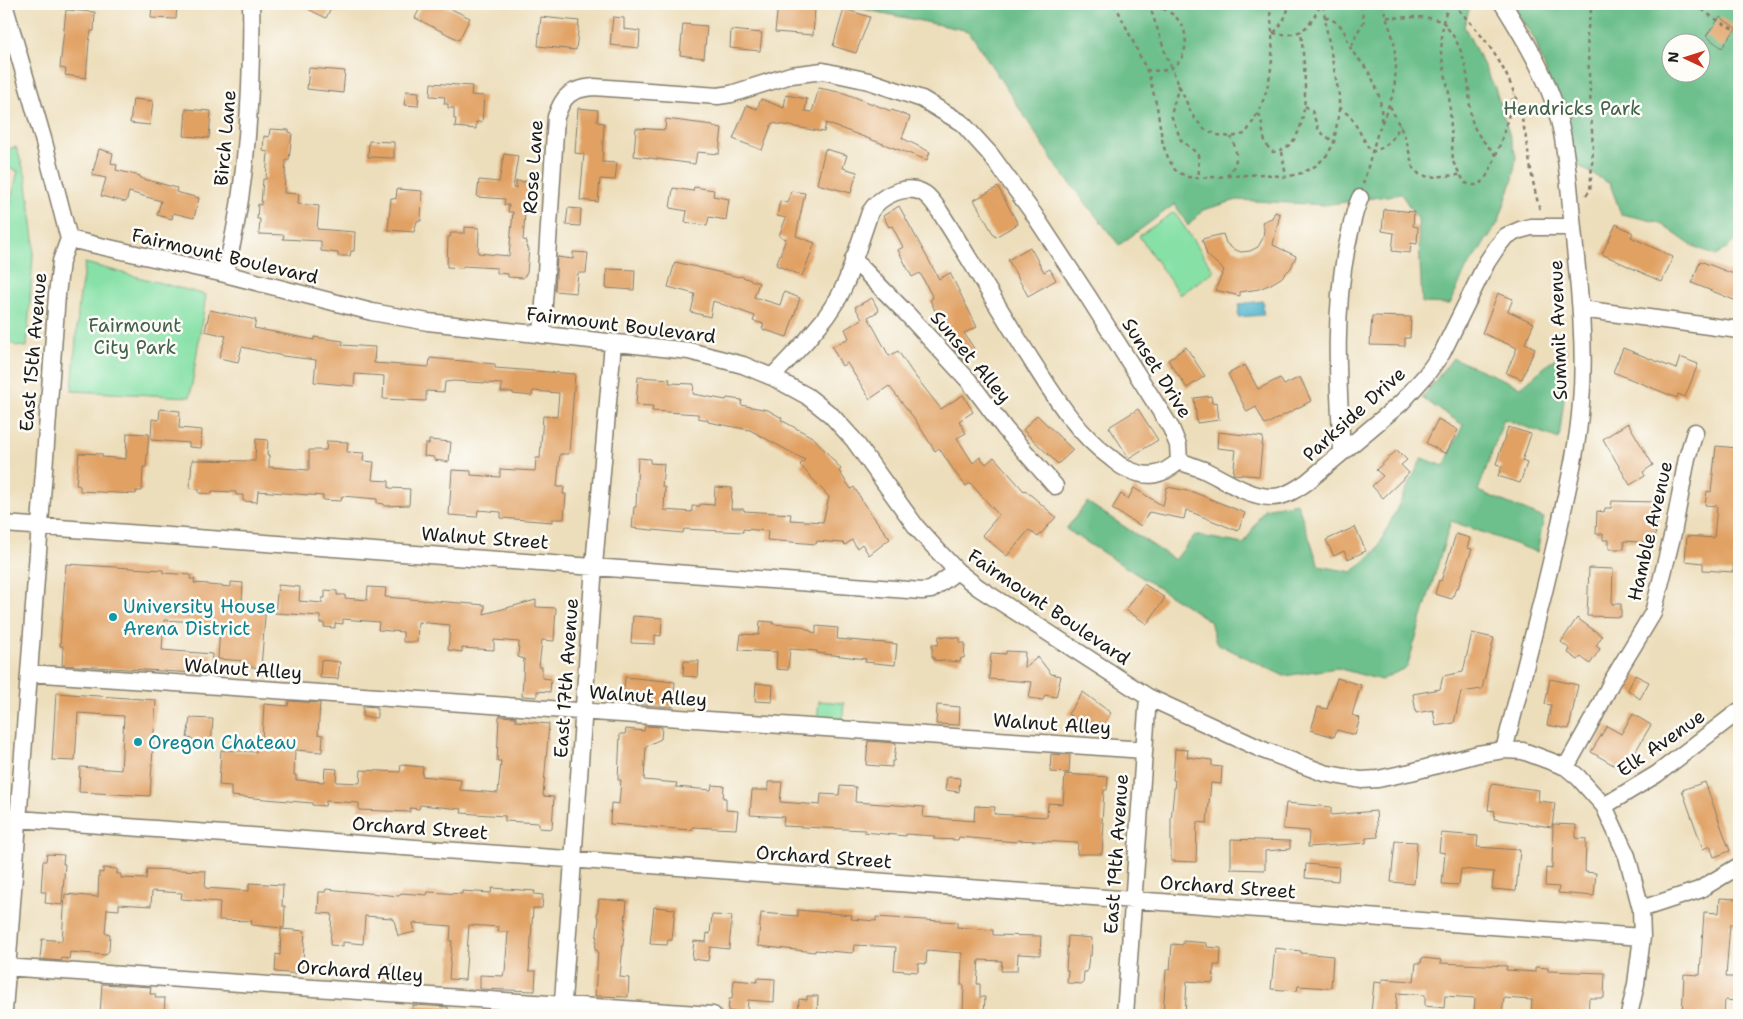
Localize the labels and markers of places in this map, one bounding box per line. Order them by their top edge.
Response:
place label: University House Arena District [123,594,276,641]
marker: University House Arena District [107,611,119,623]
place label: Oregon Chateau [148,730,297,755]
marker: Oregon Chateau [132,736,144,748]

